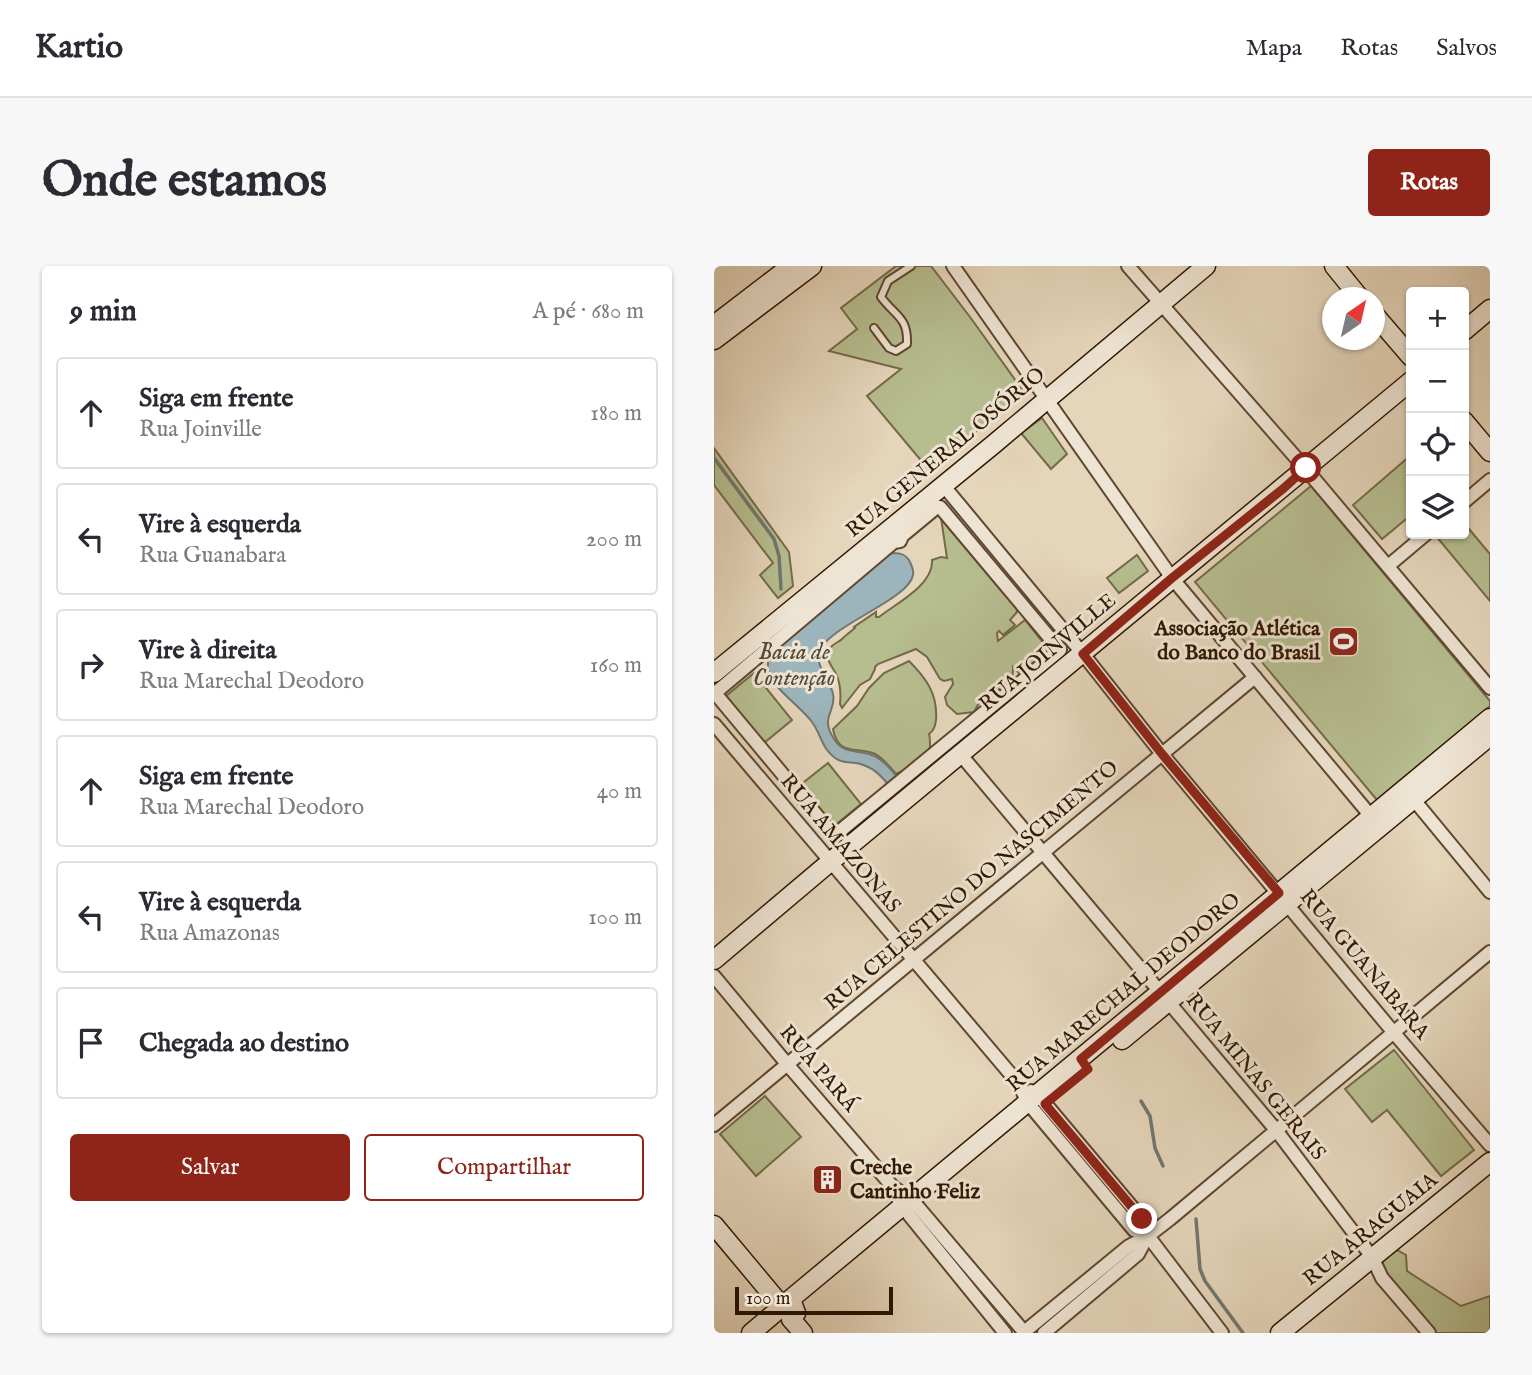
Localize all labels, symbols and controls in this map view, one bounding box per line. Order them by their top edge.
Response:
text: Kartio [35,27,123,69]
text: Mapa [1246,33,1302,64]
text: Rotas [1340,33,1398,64]
text: Salvos [1436,33,1497,64]
button: Rotas [1368,149,1490,216]
text: Onde estamos [42,151,327,213]
north arrow [1322,287,1385,350]
map controls [1406,287,1469,539]
button: + [1406,287,1469,350]
text: 9 min [70,293,137,331]
text: A pé · 680 m [532,297,644,326]
button: − [1406,350,1469,413]
street label: RUA GENERAL OSÓRIO [840,361,1051,544]
text: Siga em frente [139,382,294,415]
icon: ahead [72,394,110,432]
text: 180 m [590,399,642,428]
button: locate [1406,413,1469,476]
text: Rua Joinville [139,415,262,444]
route start [1290,452,1321,483]
button: layers [1406,476,1469,539]
text: Vire à esquerda [139,508,301,541]
icon: left [72,520,110,558]
text: 200 m [586,525,642,554]
text: Rua Guanabara [139,541,286,570]
street label: RUA JOINVILLE [974,588,1122,718]
place label: Associação Atlética do Banco do Brasil [1154,616,1321,667]
sports icon: Associação Atlética do Banco do Brasil [1326,624,1360,658]
text: Vire à direita [139,634,276,667]
water label: Bacia de Contenção [753,638,835,693]
icon: right [72,646,110,684]
text: 160 m [590,651,642,680]
text: Rua Marechal Deodoro [139,667,364,696]
street label: RUA CELESTINO DO NASCIMENTO [819,755,1125,1017]
text: Siga em frente [139,760,294,793]
street label: RUA AMAZONAS [774,769,906,919]
icon: ahead [72,772,110,810]
text: 40 m [597,777,642,806]
text: Rua Marechal Deodoro [139,793,364,822]
street label: RUA GUANABARA [1293,884,1435,1046]
text: Vire à esquerda [139,886,301,919]
street label: RUA MARECHAL DEODORO [1001,887,1247,1099]
icon: left [72,898,110,936]
text: 100 m [588,903,642,932]
text: Rua Amazonas [139,919,280,948]
street label: RUA MINAS GERAIS [1179,988,1331,1166]
street label: RUA PARÁ [773,1019,864,1119]
icon: arrive [72,1024,110,1062]
text: Chegada ao destino [139,1027,349,1060]
button: Salvar [70,1134,350,1201]
button: Compartilhar [364,1134,644,1201]
place label: Creche Cantinho Feliz [850,1155,980,1206]
building icon: Creche Cantinho Feliz [810,1163,844,1197]
street label: RUA ARAGUAIA [1298,1167,1444,1293]
route end [1126,1203,1157,1234]
scale bar [735,1284,892,1316]
text: 100 m [746,1287,790,1311]

